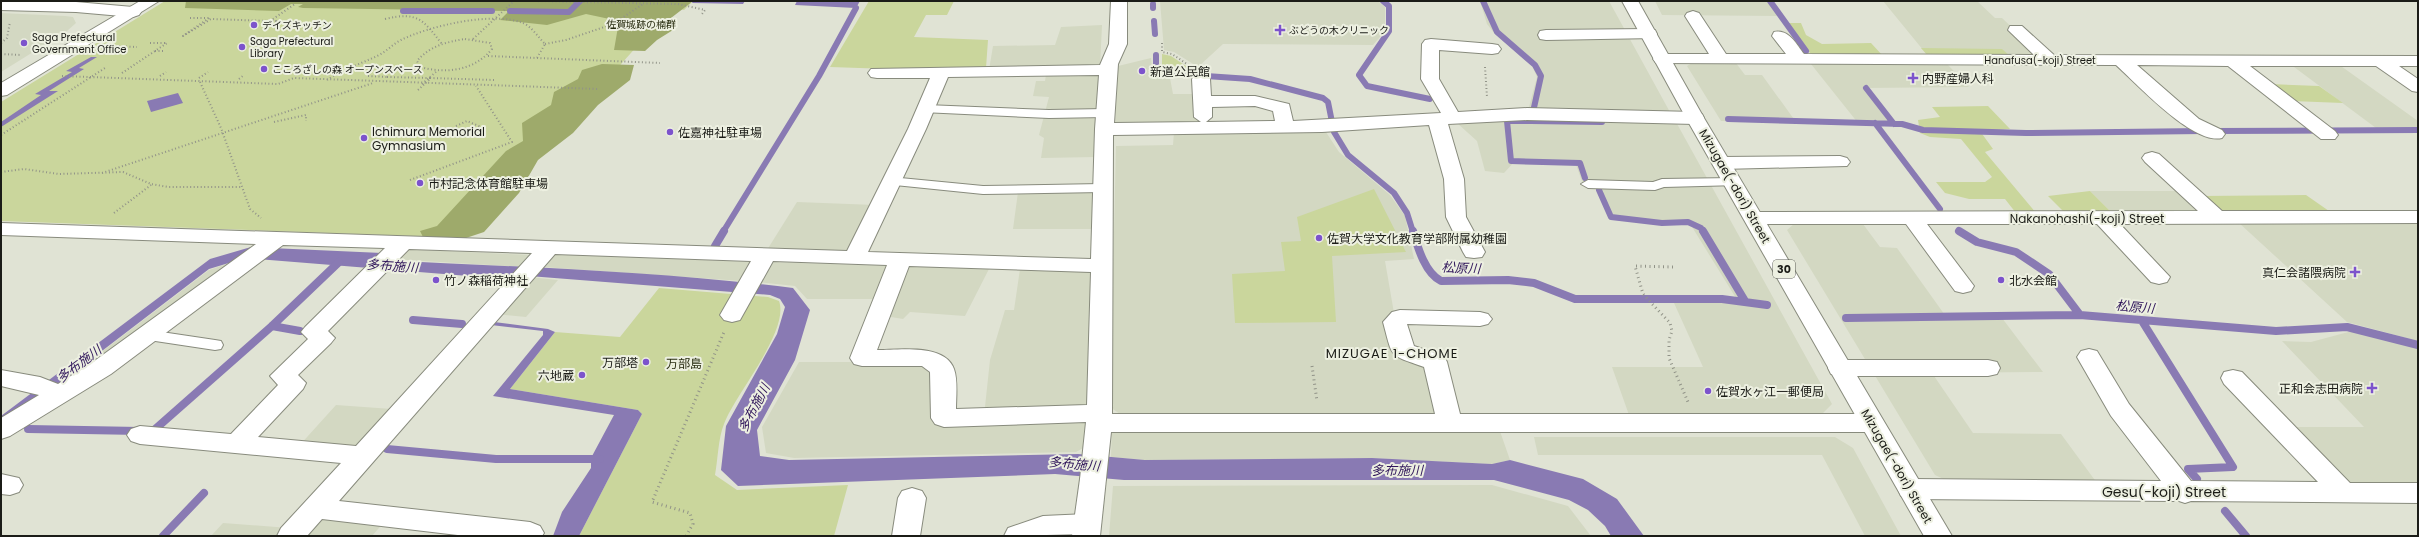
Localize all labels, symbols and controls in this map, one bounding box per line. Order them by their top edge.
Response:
park label: 佐賀城跡の楠群 [606,17,676,32]
place label: デイズキッチン [262,18,332,33]
marker: デイズキッチン [249,20,259,30]
place label: ぶどうの木クリニック [1289,23,1389,38]
marker: ぶどうの木クリニック [1274,24,1286,36]
place label: Saga Prefectural Government Office [32,30,127,57]
place label: Saga Prefectural Library [250,34,333,61]
marker: Saga Prefectural Government Office [19,38,29,48]
marker: Saga Prefectural Library [237,42,247,52]
street label: Hanafusa(-koji) Street [1984,53,2096,68]
place label: こころざしの森 オープンスペース [272,62,423,77]
place label: 新道公民館 [1150,63,1210,80]
marker: こころざしの森 オープンスペース [259,64,269,74]
marker: 新道公民館 [1137,66,1147,76]
place label: 内野産婦人科 [1922,70,1994,87]
marker: 内野産婦人科 [1907,72,1919,84]
place label: Ichimura Memorial Gymnasium [372,123,485,154]
place label: 佐嘉神社駐車場 [678,124,762,141]
street label: Mizugae(-dori) Street [1695,126,1775,246]
marker: 佐嘉神社駐車場 [665,127,675,137]
marker: Ichimura Memorial Gymnasium [359,133,369,143]
place label: 市村記念体育館駐車場 [428,175,548,192]
marker: 市村記念体育館駐車場 [415,178,425,188]
street label: Nakanohashi(-koji) Street [2010,210,2164,227]
place label: 佐賀大学文化教育学部附属幼稚園 [1327,230,1507,247]
marker: 佐賀大学文化教育学部附属幼稚園 [1314,233,1324,243]
water label: 多布施川 [365,255,421,277]
water label: 松原川 [1441,257,1483,279]
road number: 30 [1773,260,1795,278]
place label: 真仁会諸隈病院 [2262,264,2346,281]
marker: 真仁会諸隈病院 [2349,266,2361,278]
place label: 竹ノ森稲荷神社 [444,272,528,289]
place label: 北水会館 [2009,272,2057,289]
marker: 竹ノ森稲荷神社 [431,275,441,285]
marker: 北水会館 [1996,275,2006,285]
water label: 松原川 [2115,296,2157,318]
water label: 多布施川 [53,340,107,387]
district label: MIZUGAE 1-CHOME [1326,344,1458,363]
place label: 万部塔 [602,354,638,371]
park label: 万部島 [666,355,702,372]
marker: 万部塔 [641,357,651,367]
place label: 六地蔵 [538,367,574,384]
marker: 六地蔵 [577,370,587,380]
water label: 多布施川 [733,379,776,435]
place label: 正和会志田病院 [2279,380,2363,397]
marker: 正和会志田病院 [2366,382,2378,394]
place label: 佐賀水ヶ江一郵便局 [1716,383,1824,400]
marker: 佐賀水ヶ江一郵便局 [1703,386,1713,396]
street label: Mizugae(-dori) Street [1857,406,1937,526]
water label: 多布施川 [1047,452,1103,476]
water label: 多布施川 [1371,461,1425,480]
street label: Gesu(-koji) Street [2102,482,2226,502]

